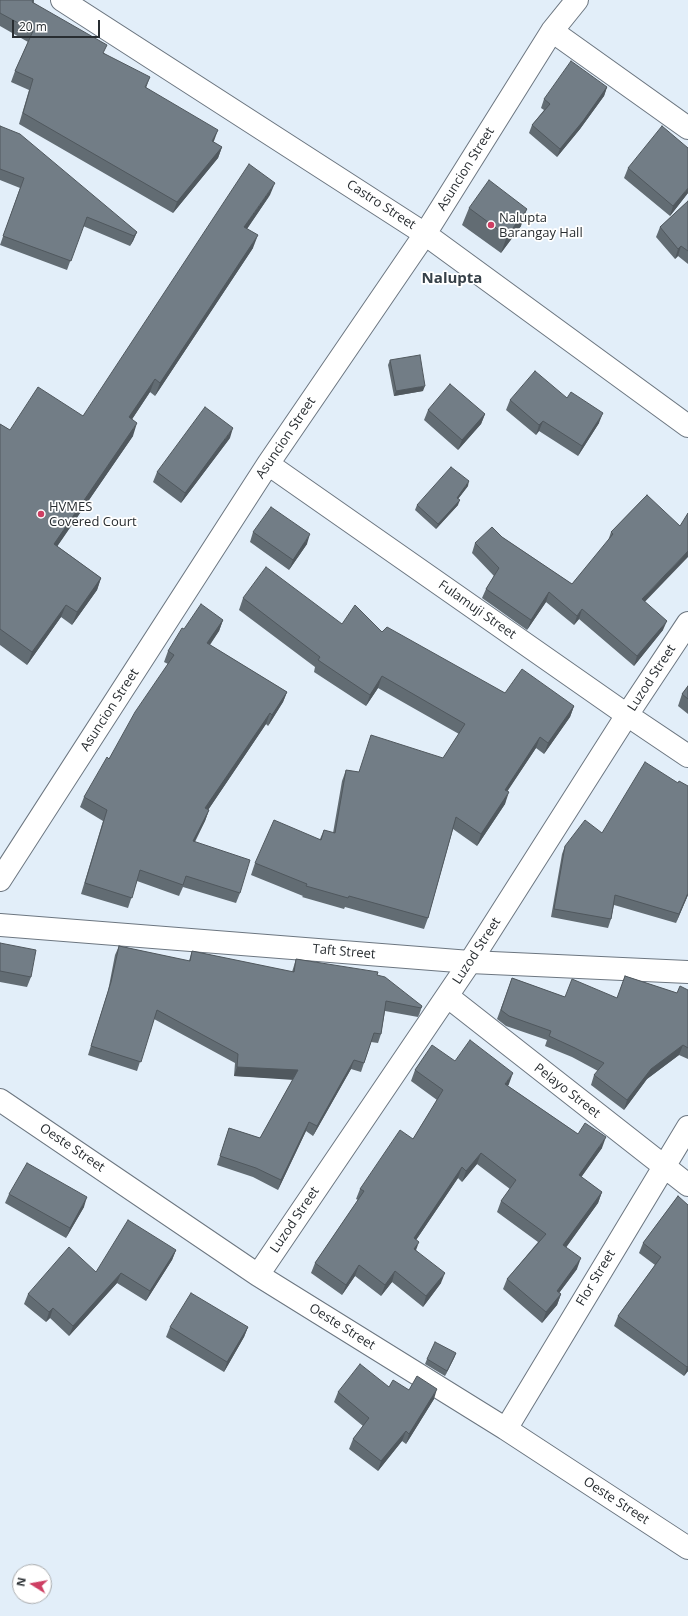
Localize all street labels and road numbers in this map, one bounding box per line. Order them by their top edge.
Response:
street label: Asuncion Street [434,124,498,214]
street label: Castro Street [344,177,418,233]
street label: Asuncion Street [253,394,319,482]
street label: Fulamuji Street [435,577,519,643]
street label: Luzod Street [625,642,679,714]
street label: Asuncion Street [77,666,143,754]
street label: Luzod Street [450,915,504,987]
street label: Taft Street [312,941,376,963]
street label: Pelayo Street [531,1060,603,1122]
street label: Oeste Street [36,1121,108,1175]
street label: Luzod Street [267,1184,323,1256]
street label: Flor Street [573,1247,619,1309]
street label: Oeste Street [306,1300,378,1354]
street label: Oeste Street [580,1474,652,1528]

